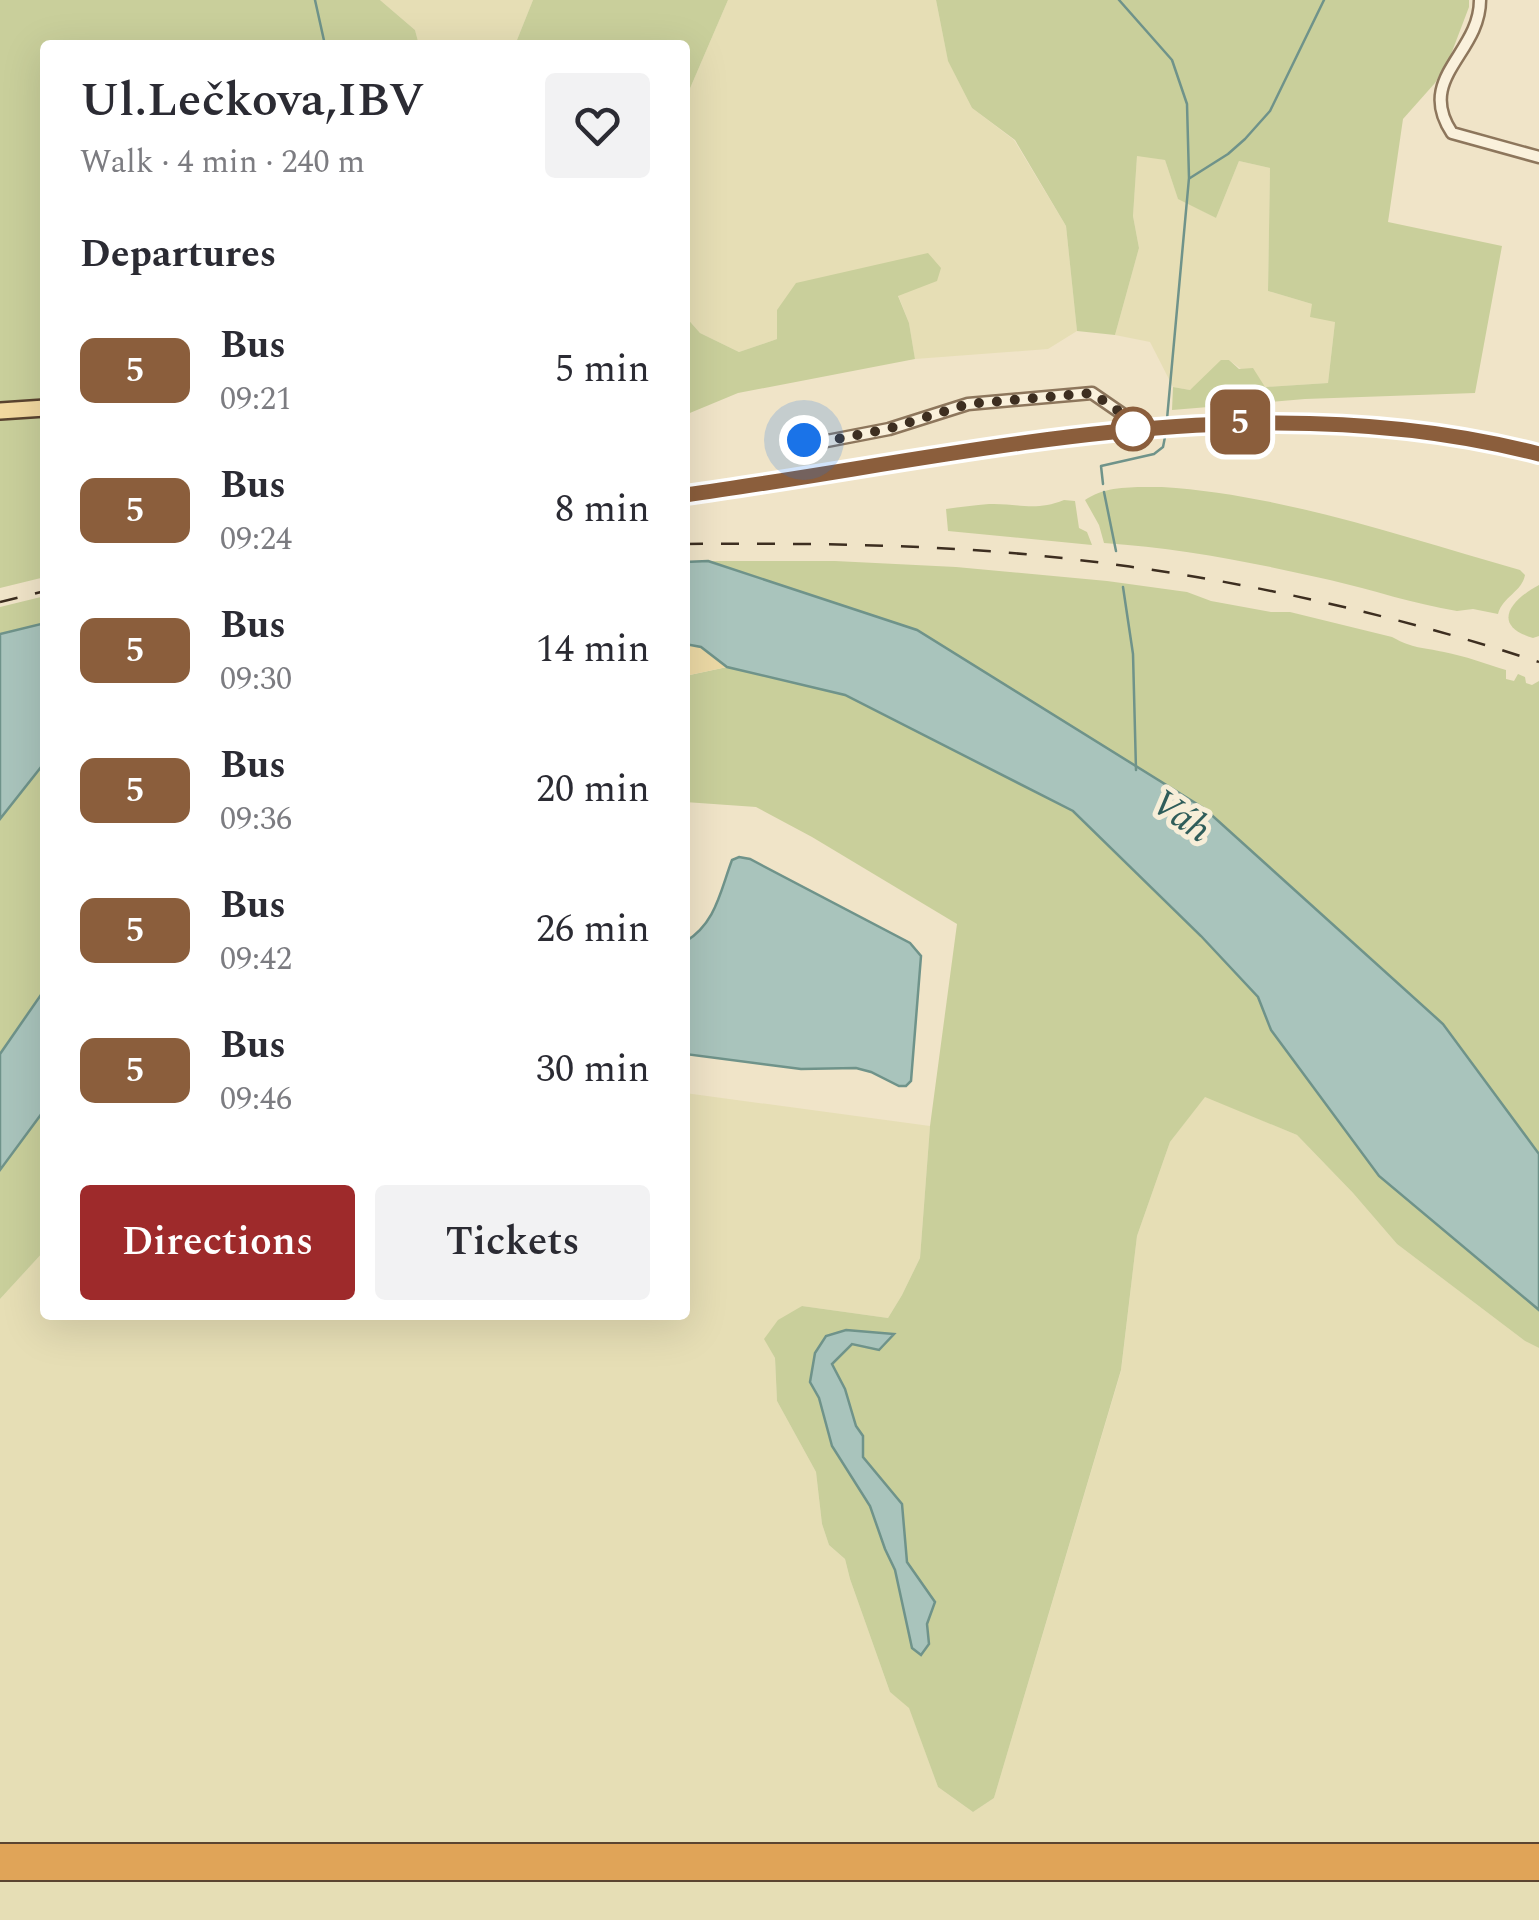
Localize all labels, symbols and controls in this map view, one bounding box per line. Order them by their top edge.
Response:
text: Ul.Lečkova,IBV [80,64,425,137]
button: heart [545,73,650,178]
text: Walk · 4 min · 240 m [80,138,365,187]
text: Departures [80,226,276,284]
text: Bus [220,317,286,375]
text: 5 min [555,341,650,399]
text: 5 [125,344,145,397]
text: 09:21 [220,375,292,424]
line badge: 5 [1208,390,1272,454]
text: 5 [1230,396,1250,449]
unlabelled marker [1112,408,1154,450]
your location [779,415,829,465]
text: Bus [220,457,286,515]
text: 8 min [555,481,650,539]
text: 5 [125,484,145,537]
text: 09:24 [220,515,292,564]
text: Bus [220,597,286,655]
text: 14 min [536,621,650,679]
text: 5 [125,624,145,677]
text: 09:30 [220,655,292,704]
text: Bus [220,737,286,795]
text: 20 min [536,761,650,819]
text: 5 [125,764,145,817]
water label: Váh [1139,775,1223,858]
text: 09:36 [220,795,292,844]
text: Bus [220,877,286,935]
text: 26 min [536,901,650,959]
text: 5 [125,904,145,957]
text: 09:42 [220,935,292,984]
text: Bus [220,1017,286,1075]
text: 30 min [536,1041,650,1099]
text: 5 [125,1044,145,1097]
text: 09:46 [220,1075,292,1124]
button: Directions [80,1185,355,1300]
button: Tickets [375,1185,650,1300]

